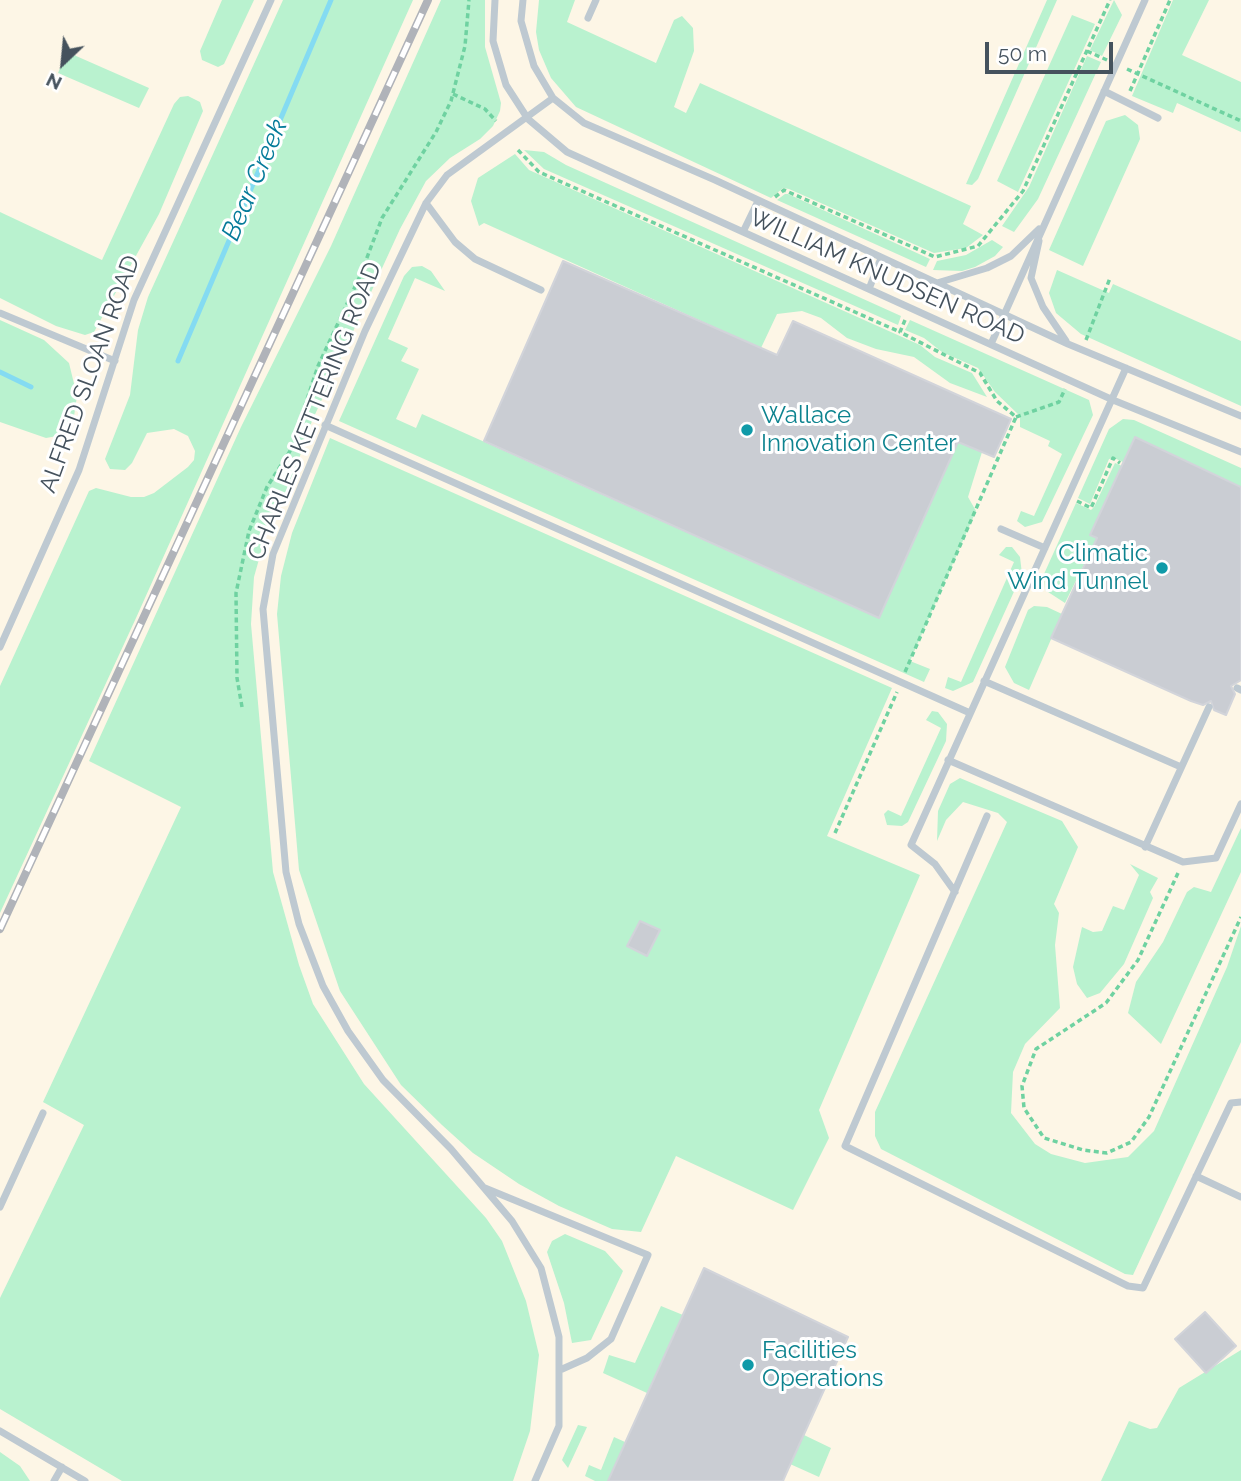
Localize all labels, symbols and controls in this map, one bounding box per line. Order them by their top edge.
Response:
north arrow [28,28,98,98]
scale bar [989,28,1117,72]
text: 50 m [998,41,1047,66]
text: N [42,69,65,95]
water label: Bear Creek [215,115,295,245]
street label: WILLIAM KNUDSEN ROAD [745,203,1029,351]
street label: ALFRED SLOAN ROAD [34,251,146,497]
street label: CHARLES KETTERING ROAD [242,258,388,564]
place label: Wallace Innovation Center [761,402,957,458]
marker: Wallace Innovation Center [739,422,755,438]
place label: Climatic Wind Tunnel [1007,540,1148,596]
marker: Climatic Wind Tunnel [1154,560,1170,576]
place label: Facilities Operations [762,1337,883,1393]
marker: Facilities Operations [740,1357,756,1373]

